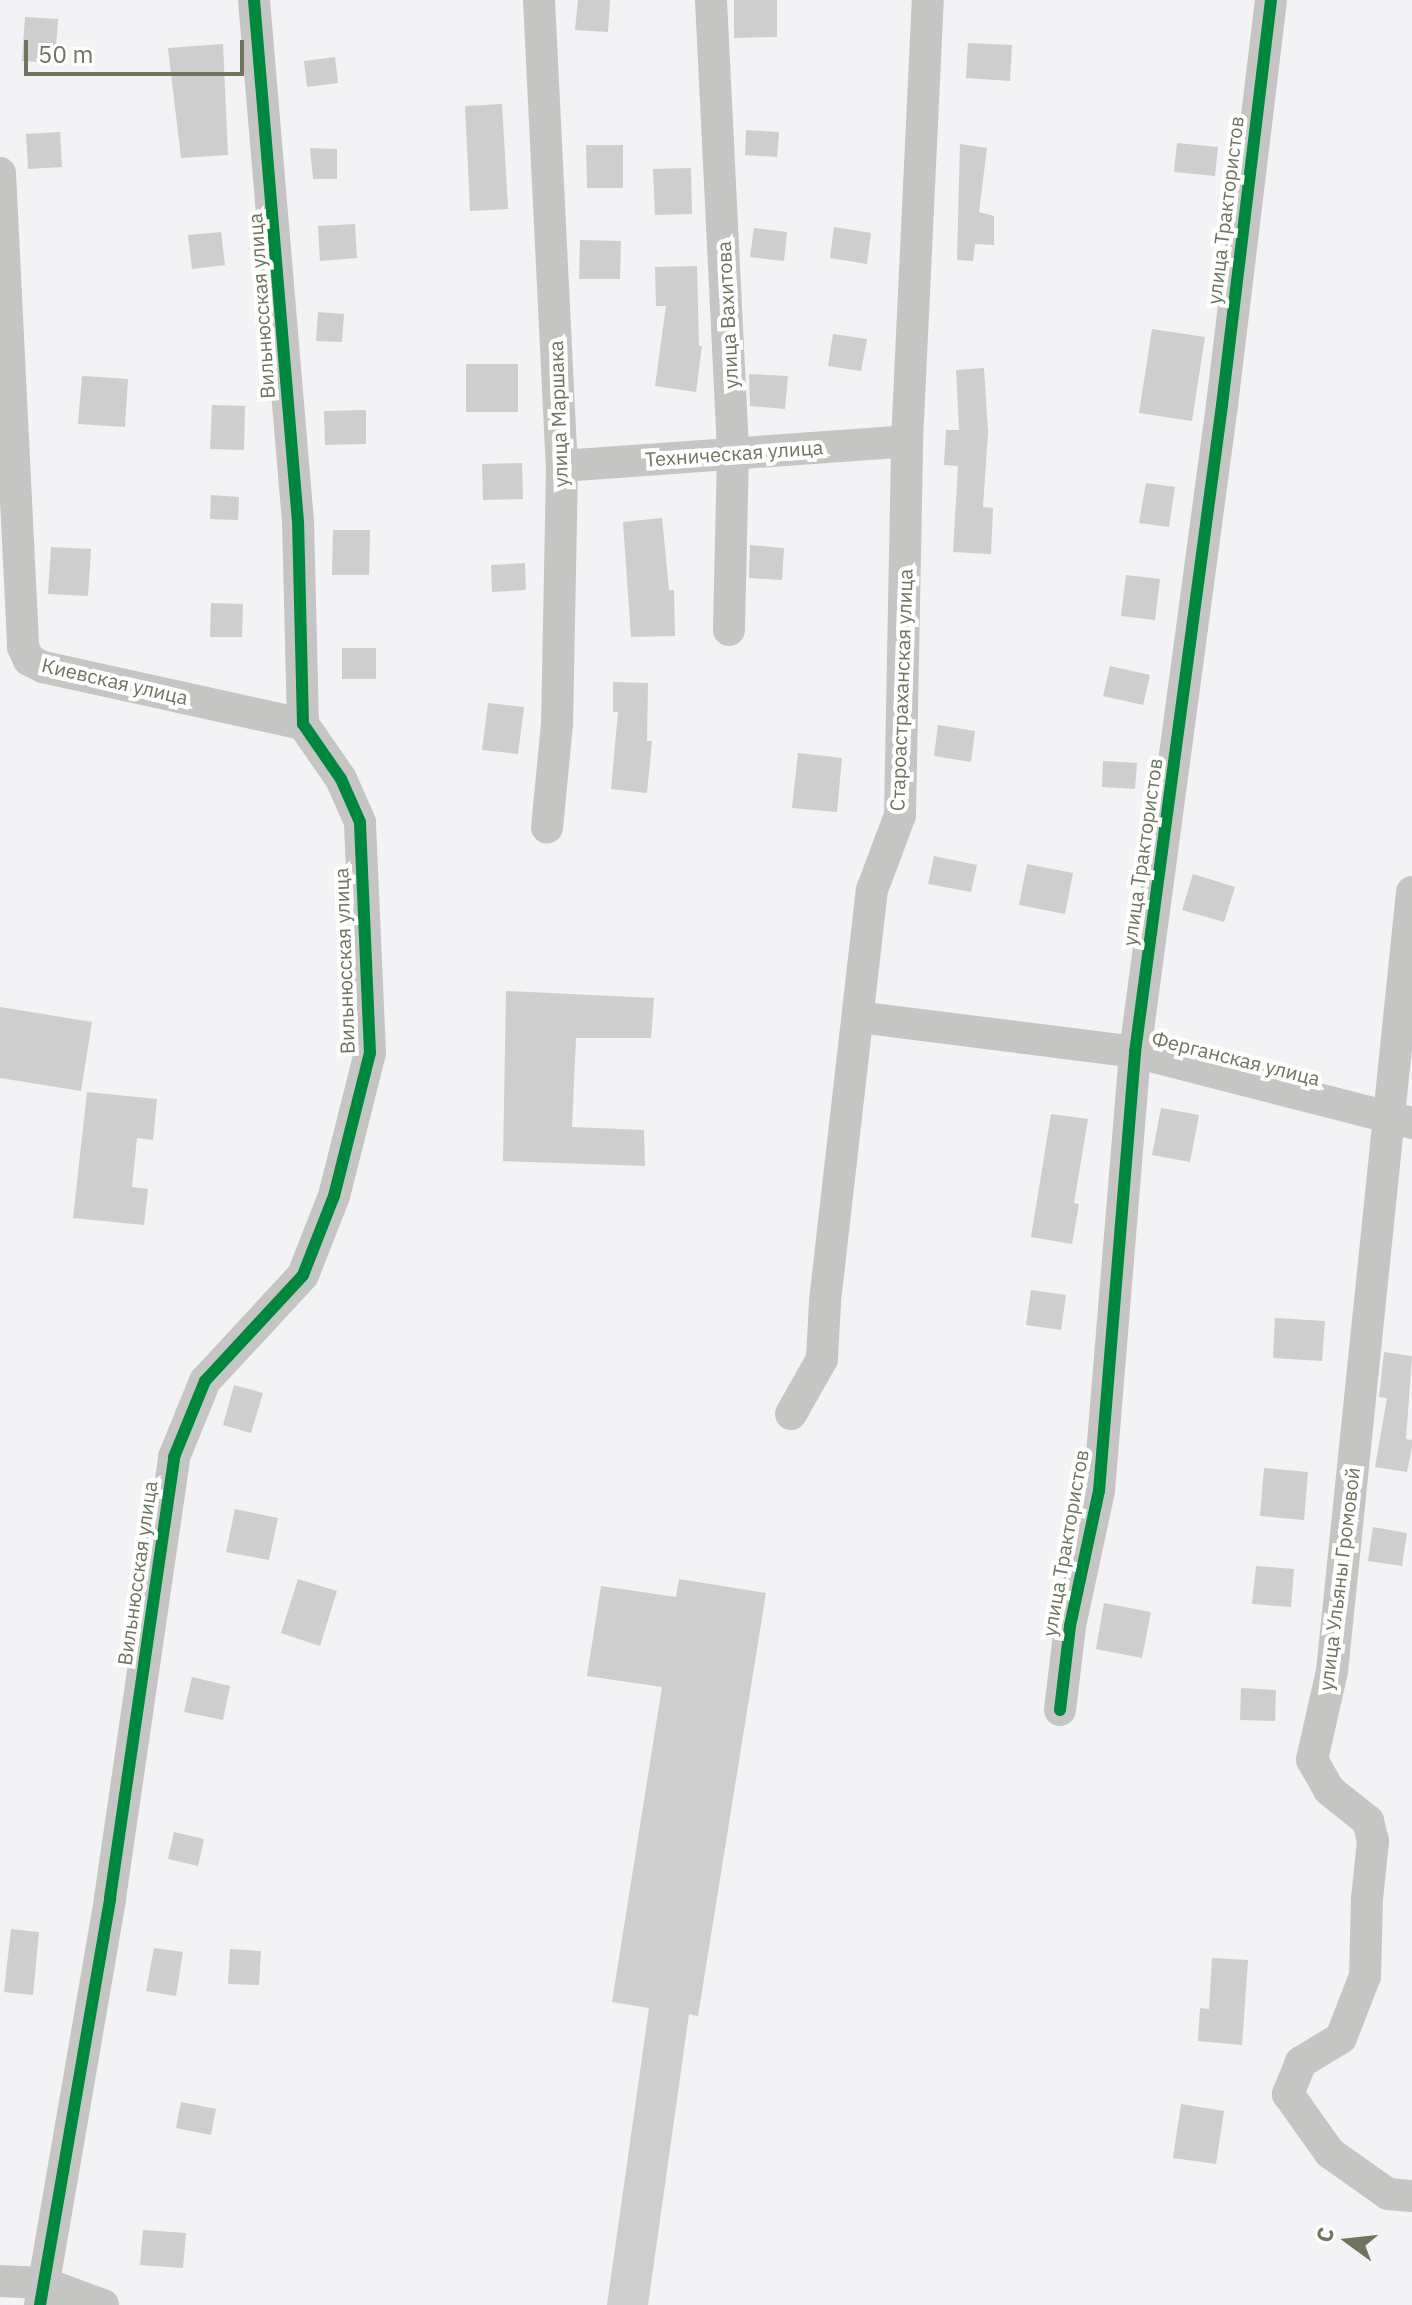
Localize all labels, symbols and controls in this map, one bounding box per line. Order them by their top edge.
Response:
scale bar [28,24,248,74]
text: 50 m [38,38,93,70]
street label: улица Трактористов [1202,115,1248,305]
street label: Вильнюсская улица [243,212,279,400]
street label: улица Вахитова [711,240,743,390]
street label: улица Маршака [543,340,573,488]
street label: Техническая улица [644,435,824,471]
street label: Староастраханская улица [885,568,917,812]
street label: Киевская улица [40,653,190,709]
street label: улица Трактористов [1117,757,1167,947]
street label: Вильнюсская улица [329,868,359,1054]
street label: Ферганская улица [1149,1025,1323,1091]
street label: улица Трактористов [1037,1448,1093,1638]
street label: улица Ульяны Громовой [1313,1466,1365,1692]
street label: Вильнюсская улица [112,1479,162,1667]
north arrow [1308,2201,1388,2281]
text: С [1308,2224,1340,2245]

